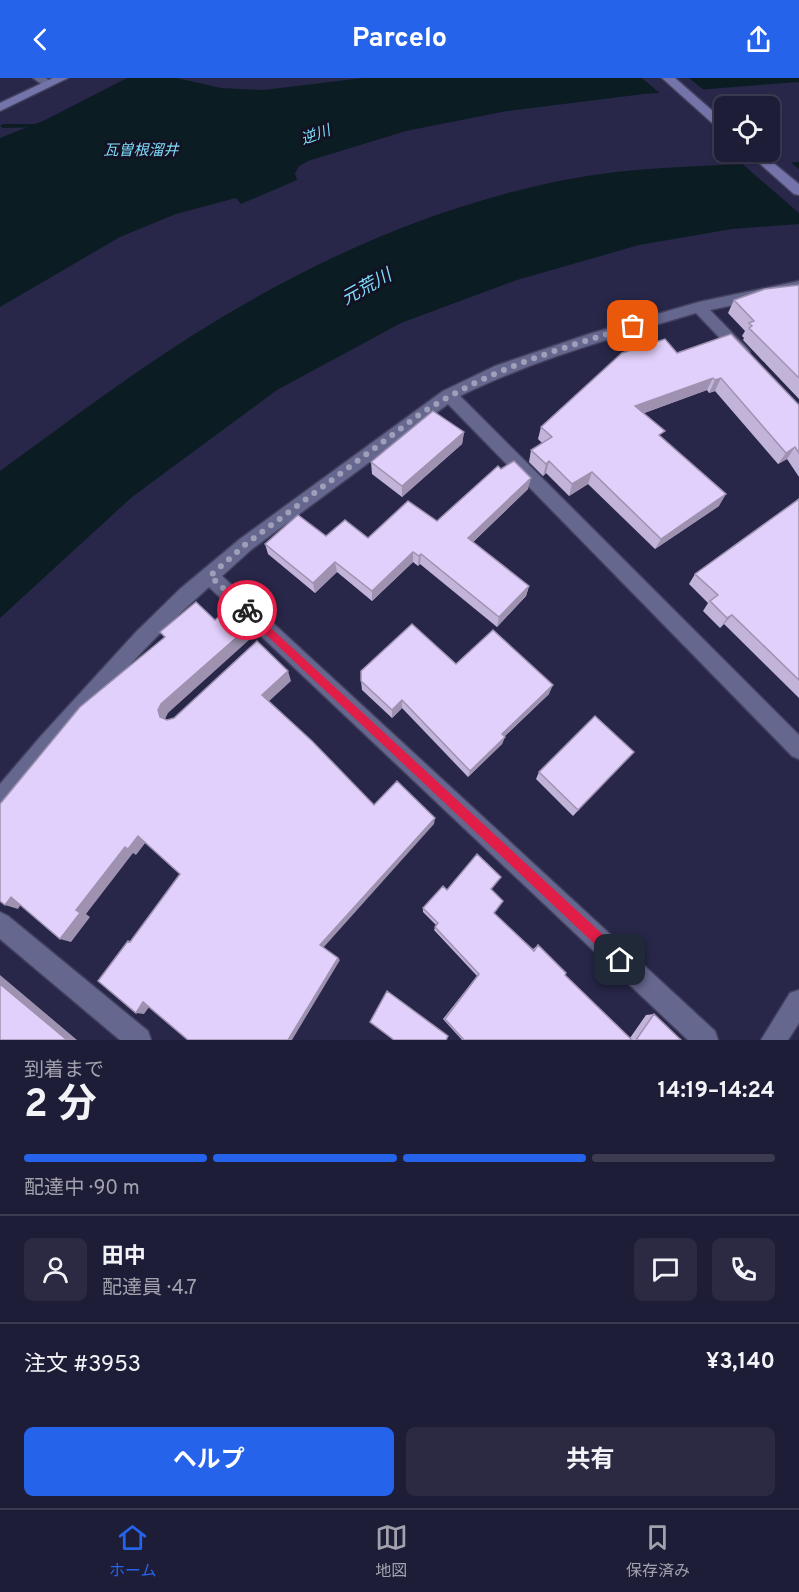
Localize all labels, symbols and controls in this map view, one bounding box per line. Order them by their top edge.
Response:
text: Parcelo [352,22,447,56]
icon: back [24,23,57,56]
icon: share [742,23,775,56]
map controls [714,96,780,162]
button: locate [714,96,780,162]
water label: 逆川 [299,121,335,150]
water label: 瓦曽根溜井 [103,142,180,161]
water label: 元荒川 [338,264,398,311]
pin [607,300,658,351]
icon: bag [616,309,649,342]
courier [217,580,277,640]
icon: bike [231,594,264,627]
pin [594,934,645,985]
icon: home [603,943,636,976]
text: 到着まで [24,1058,104,1084]
text: 14:19–14:24 [657,1078,775,1105]
text: 2 分 [24,1082,97,1131]
text: 配達中 · 90 m [24,1176,140,1202]
button: person [24,1238,87,1301]
button: chat [634,1238,697,1301]
button: phone [712,1238,775,1301]
text: 田中 [102,1244,146,1271]
text: 配達員 · 4.7 [102,1276,197,1302]
text: ¥3,140 [706,1349,775,1376]
text: 注文 #3953 [24,1352,141,1379]
button: ヘルプ [24,1427,394,1496]
button: 共有 [406,1427,775,1496]
tab: ホーム [109,1521,157,1582]
tab: 地図 [375,1521,408,1582]
tab: 保存済み [626,1521,690,1582]

